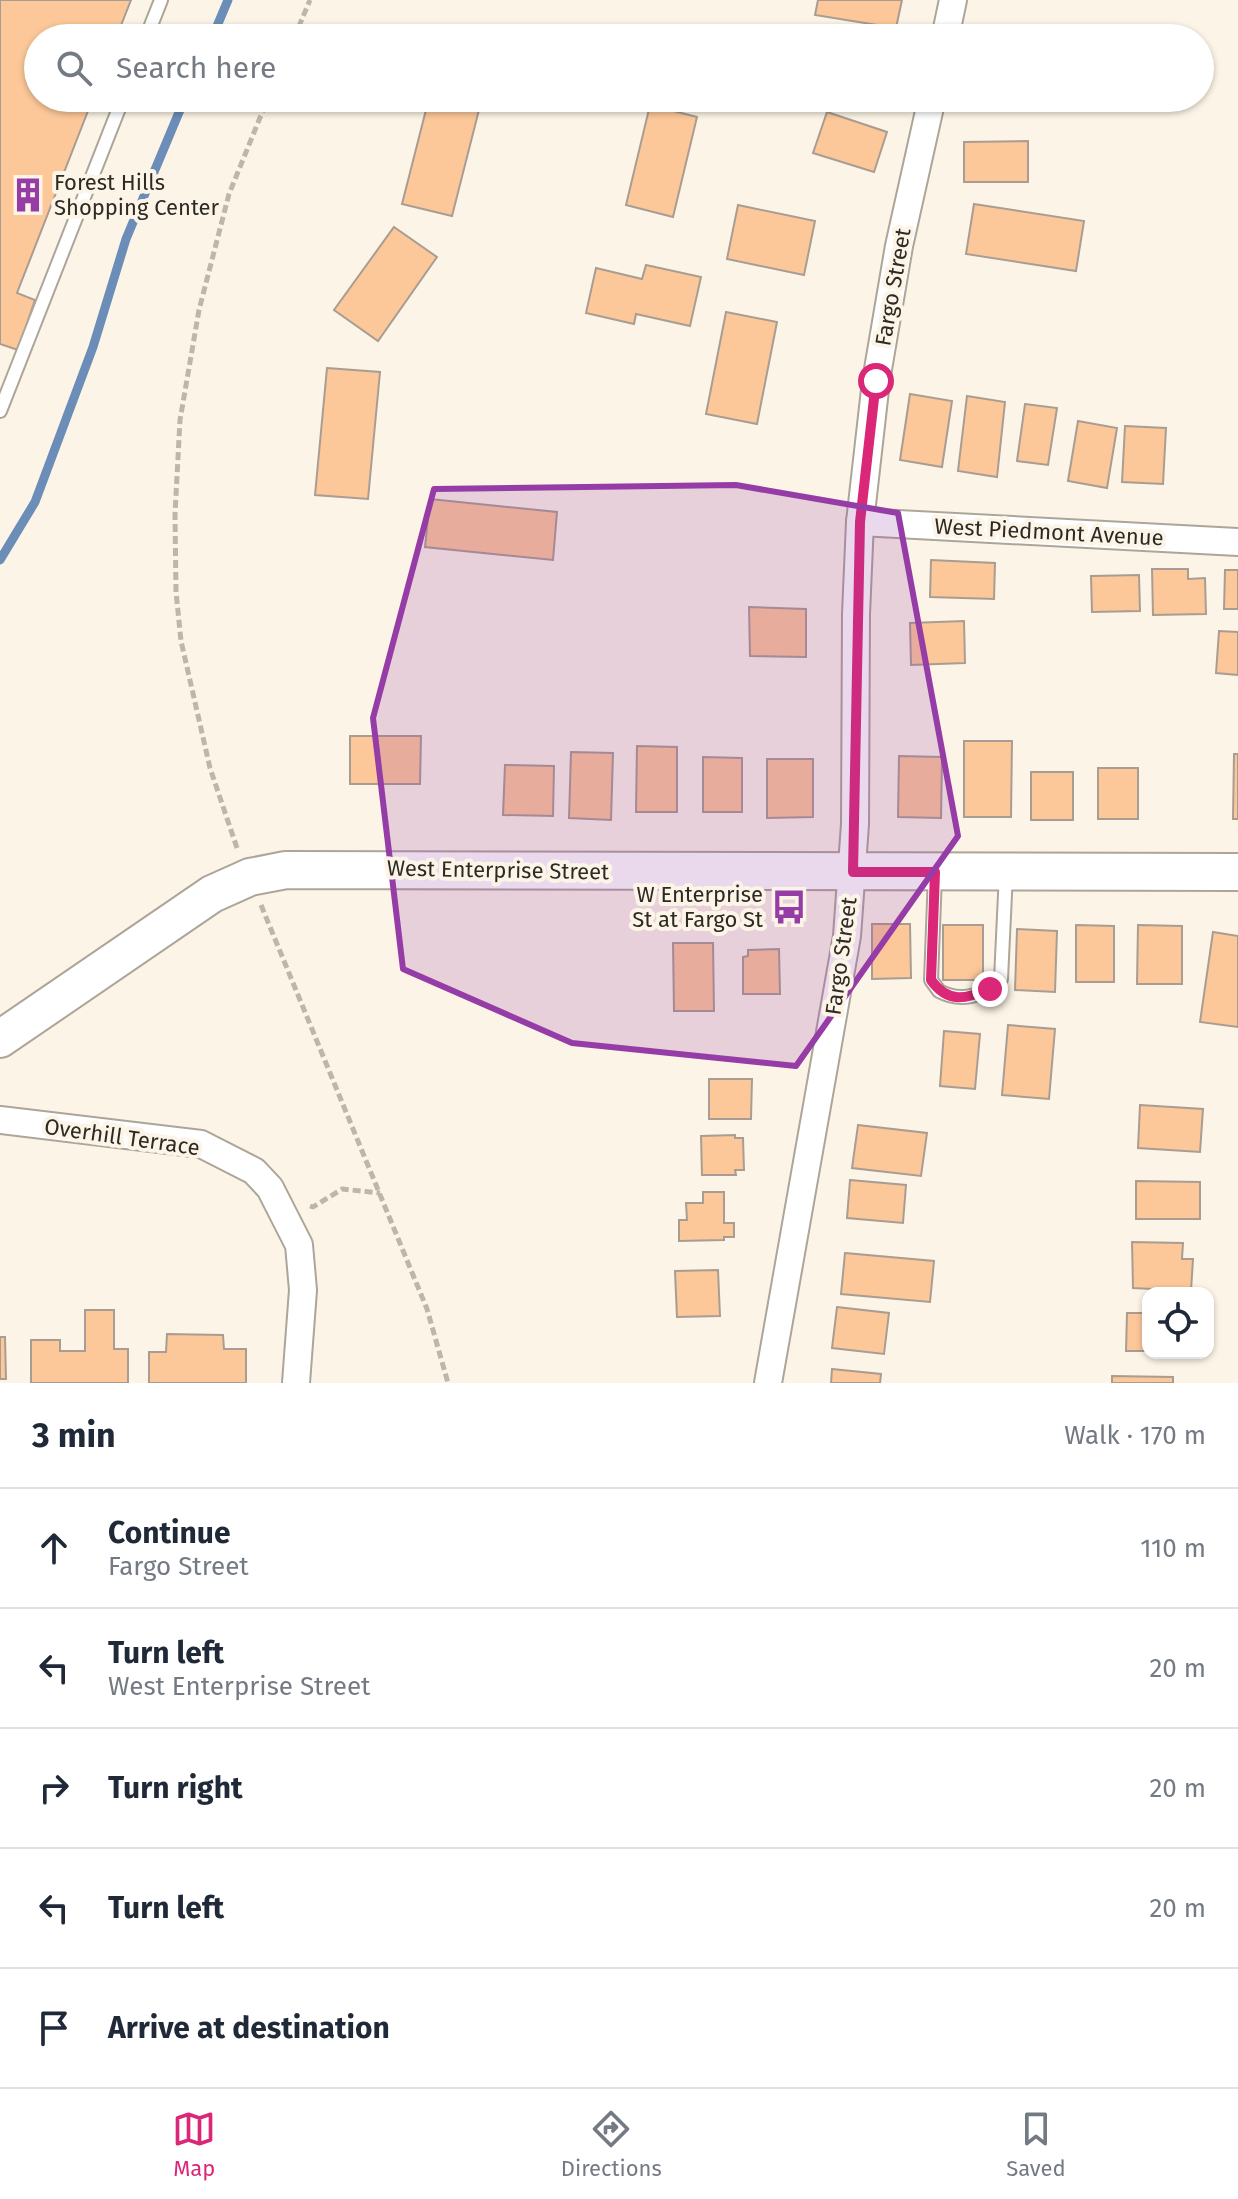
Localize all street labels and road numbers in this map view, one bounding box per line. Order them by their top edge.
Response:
street label: Fargo Street [869,226,917,348]
street label: West Piedmont Avenue [934,513,1164,551]
street label: West Enterprise Street [387,855,609,885]
street label: Fargo Street [819,895,863,1017]
street label: Overhill Terrace [43,1113,201,1161]

